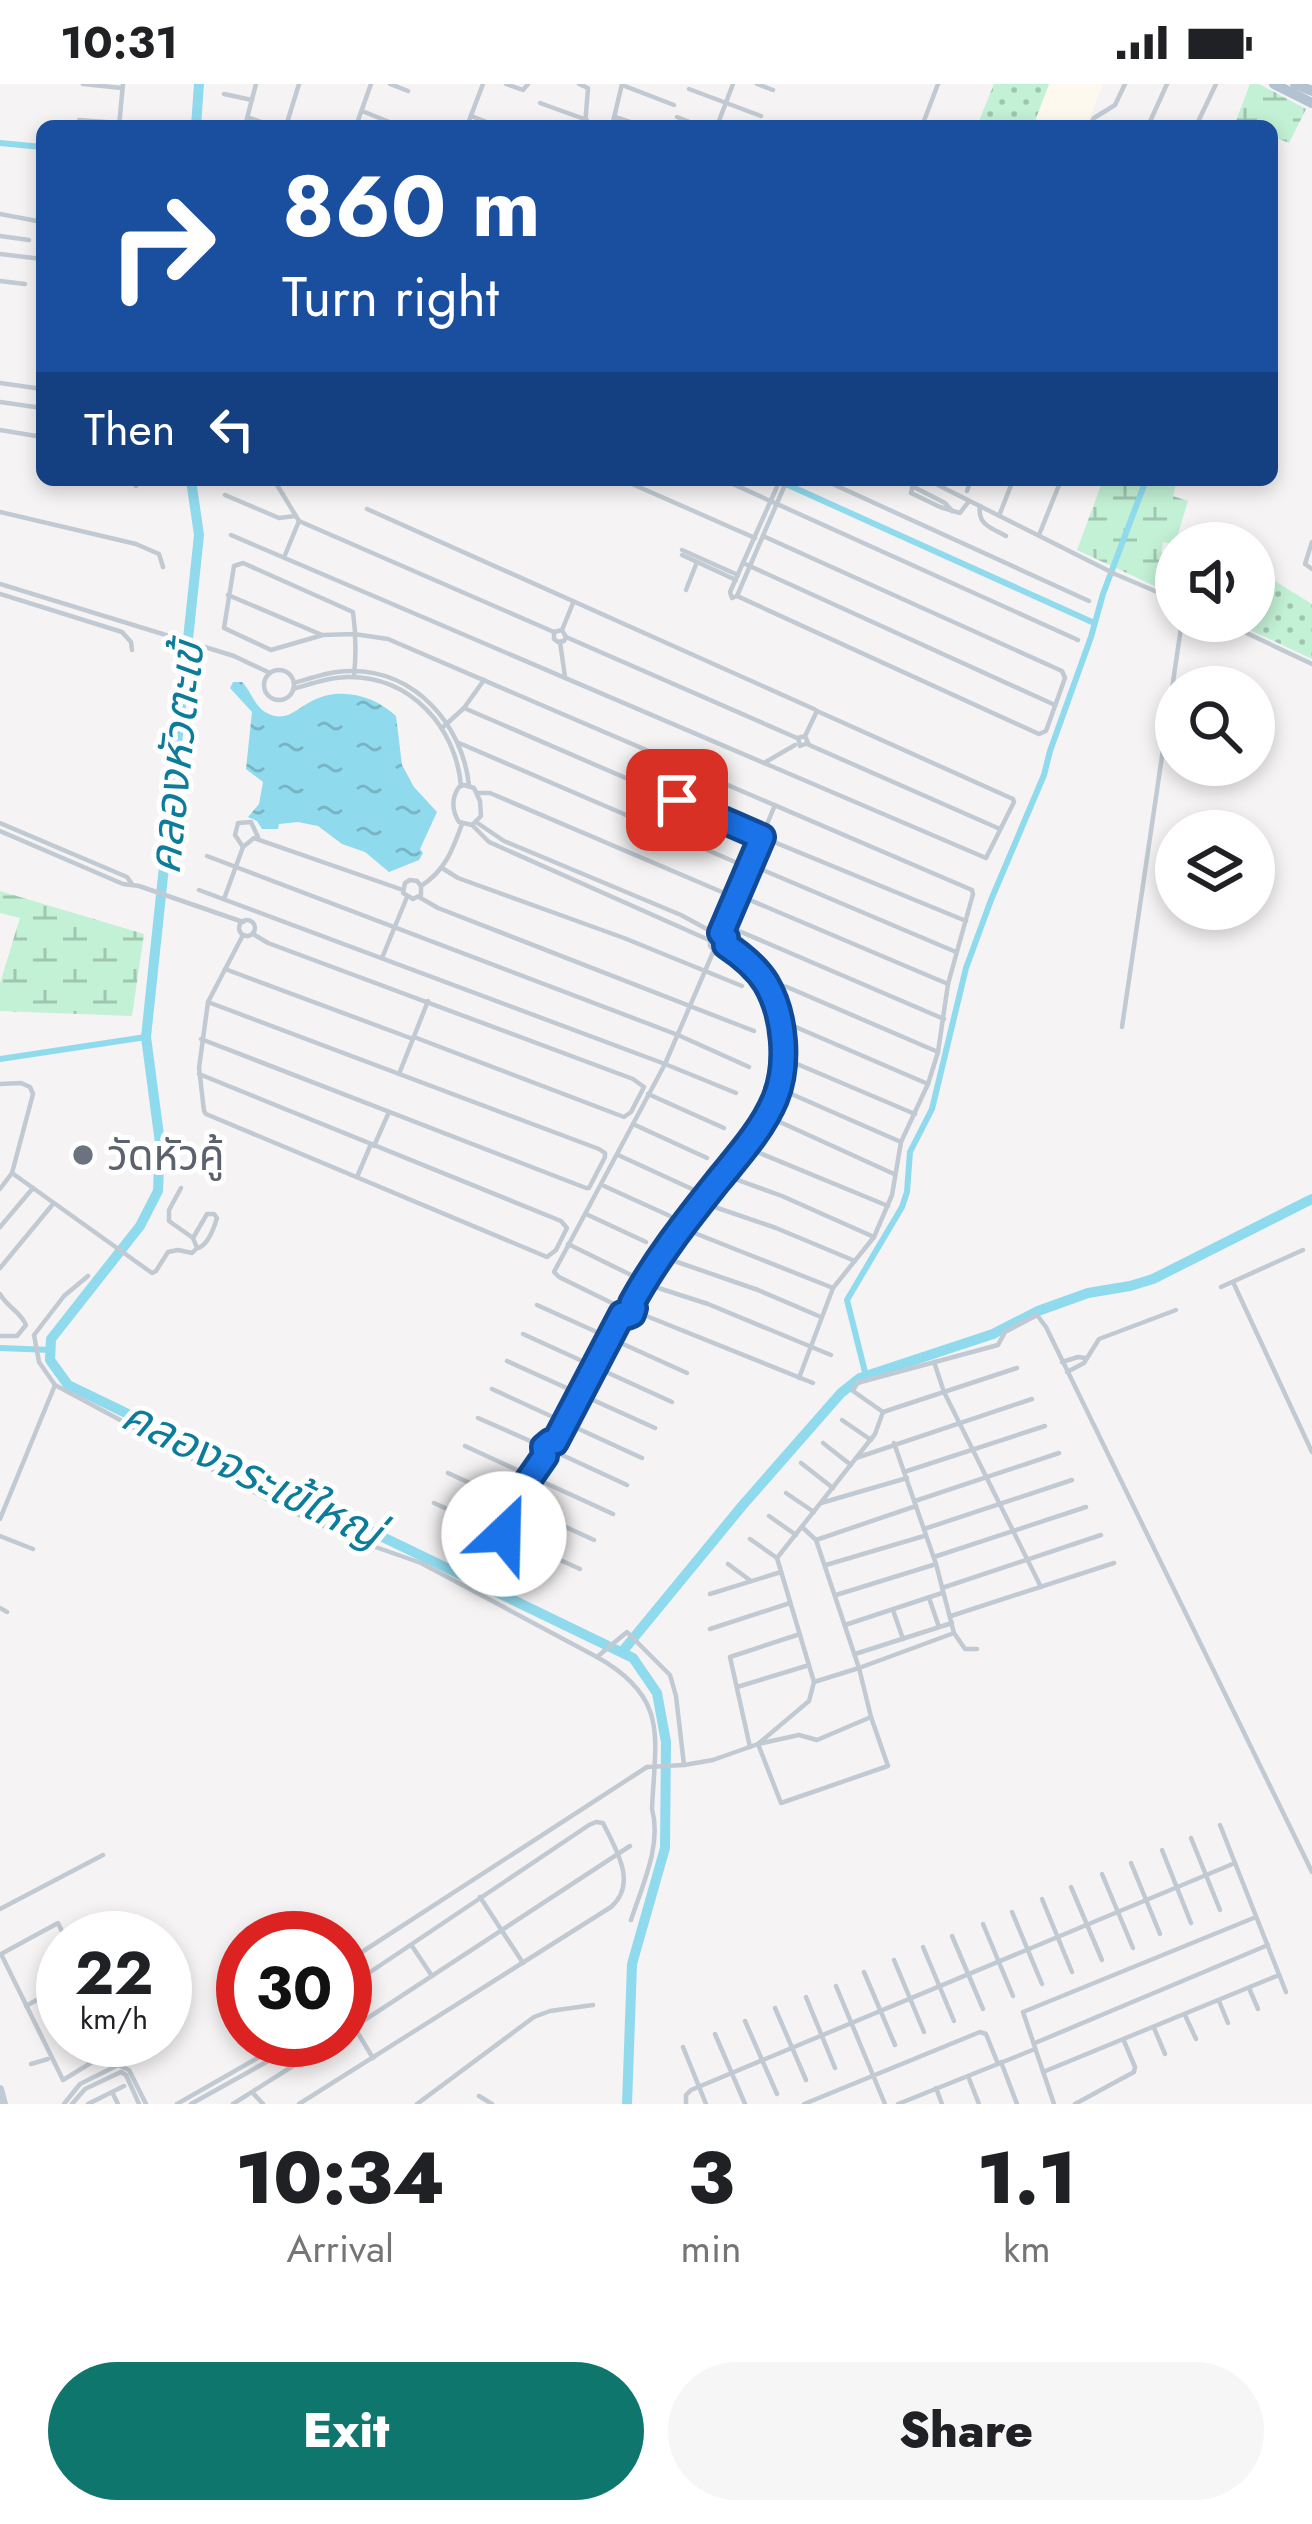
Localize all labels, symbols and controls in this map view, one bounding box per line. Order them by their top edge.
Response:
text: 10:31 [60,10,178,75]
text: 860 m [282,146,541,268]
icon: right [84,168,240,324]
text: Turn right [282,258,499,336]
icon: left [199,396,265,462]
text: Then [84,397,175,462]
map controls [1155,522,1275,930]
button: sound [1155,522,1275,642]
water label: คลองหัวตะเข้ [131,632,221,877]
button: search [1155,666,1275,786]
pin [626,749,728,851]
icon: arrive [644,767,710,833]
button: layers [1155,810,1275,930]
place label: วัดหัวคู้ [107,1125,225,1186]
marker: วัดหัวคู้ [70,1142,96,1168]
water label: คลองจระเข้ใหญ่ [111,1383,398,1568]
position arrow [441,1471,567,1597]
speed limit sign: 30 [216,1911,372,2067]
text: 22 [75,1930,153,2017]
text: km/h [80,1997,148,2040]
text: 10:34 [235,2126,445,2230]
text: 3 [688,2126,734,2230]
text: 1.1 [977,2126,1077,2230]
text: Arrival [286,2220,394,2277]
text: min [681,2220,742,2277]
text: km [1003,2220,1051,2277]
button: Exit [48,2362,644,2500]
button: Share [668,2362,1264,2500]

